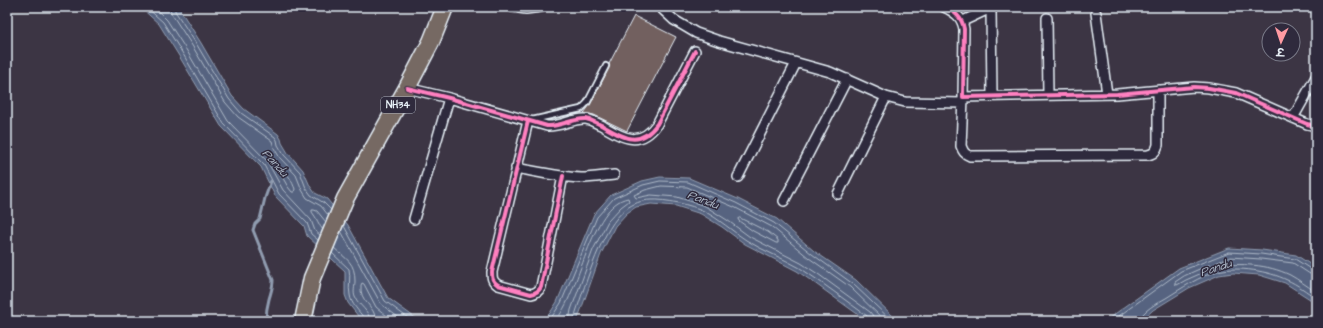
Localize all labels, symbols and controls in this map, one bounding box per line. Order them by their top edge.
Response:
north arrow [1261,22,1301,62]
text: उ [1275,44,1286,59]
road number: NH34 [381,97,415,113]
water label: Pandu [258,145,293,181]
water label: Pandu [685,186,722,214]
water label: Pandu [1198,255,1235,281]

